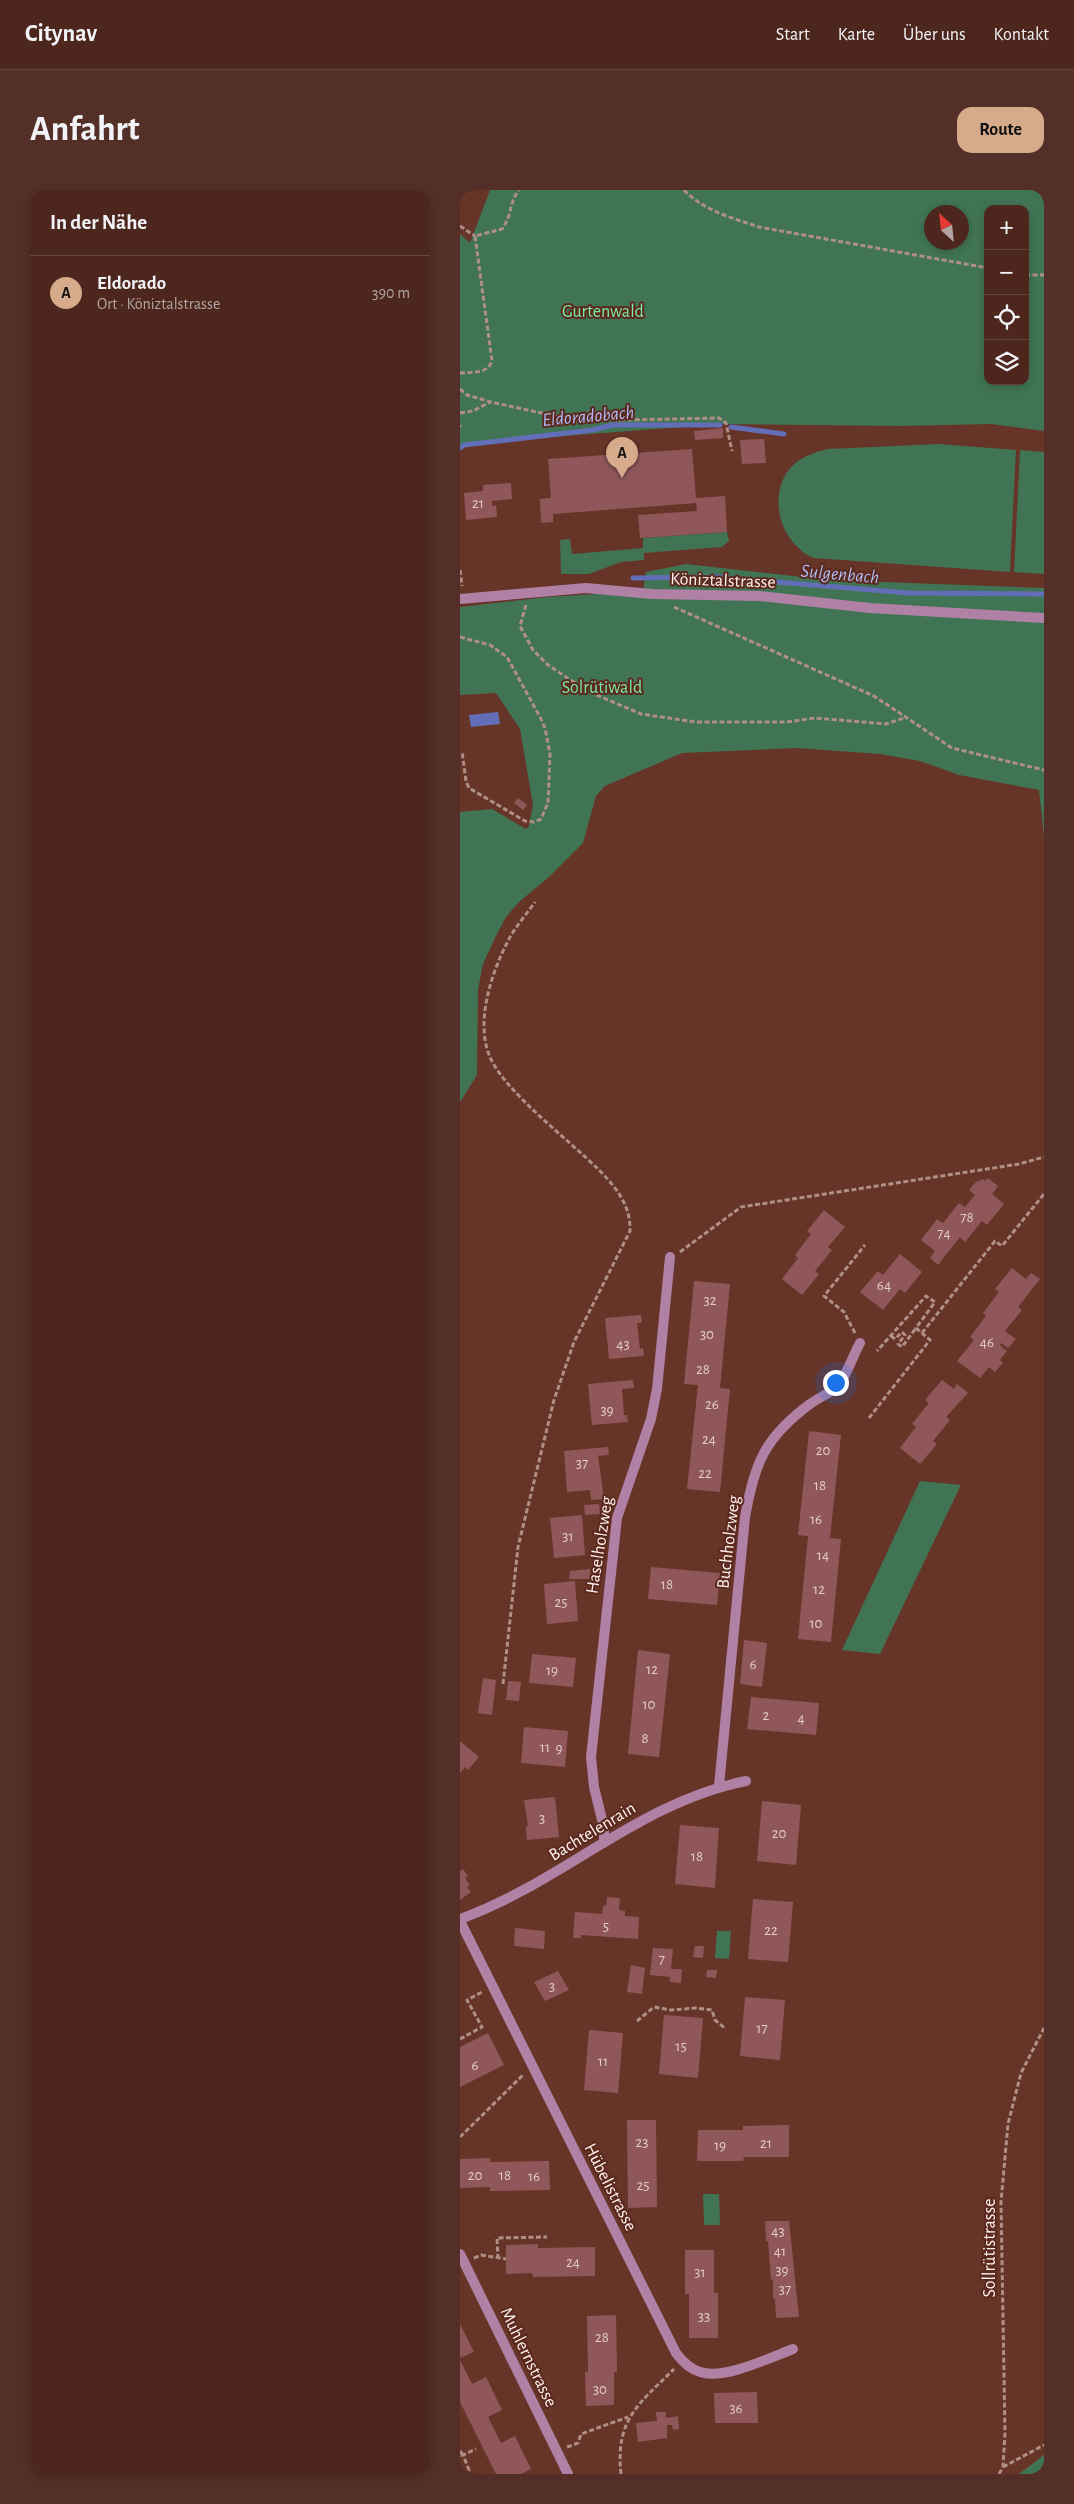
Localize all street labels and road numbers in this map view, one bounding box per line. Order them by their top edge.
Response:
street label: Köniztalstrasse [670,570,776,592]
street label: Buchholzweg [714,1494,744,1590]
street label: Haselholzweg [583,1495,617,1595]
street label: Bachtelenrain [546,1799,639,1865]
street label: Hübelistrasse [580,2141,640,2234]
street label: Sollrütistrasse [981,2199,999,2297]
street label: Muhlernstrasse [496,2305,560,2410]

